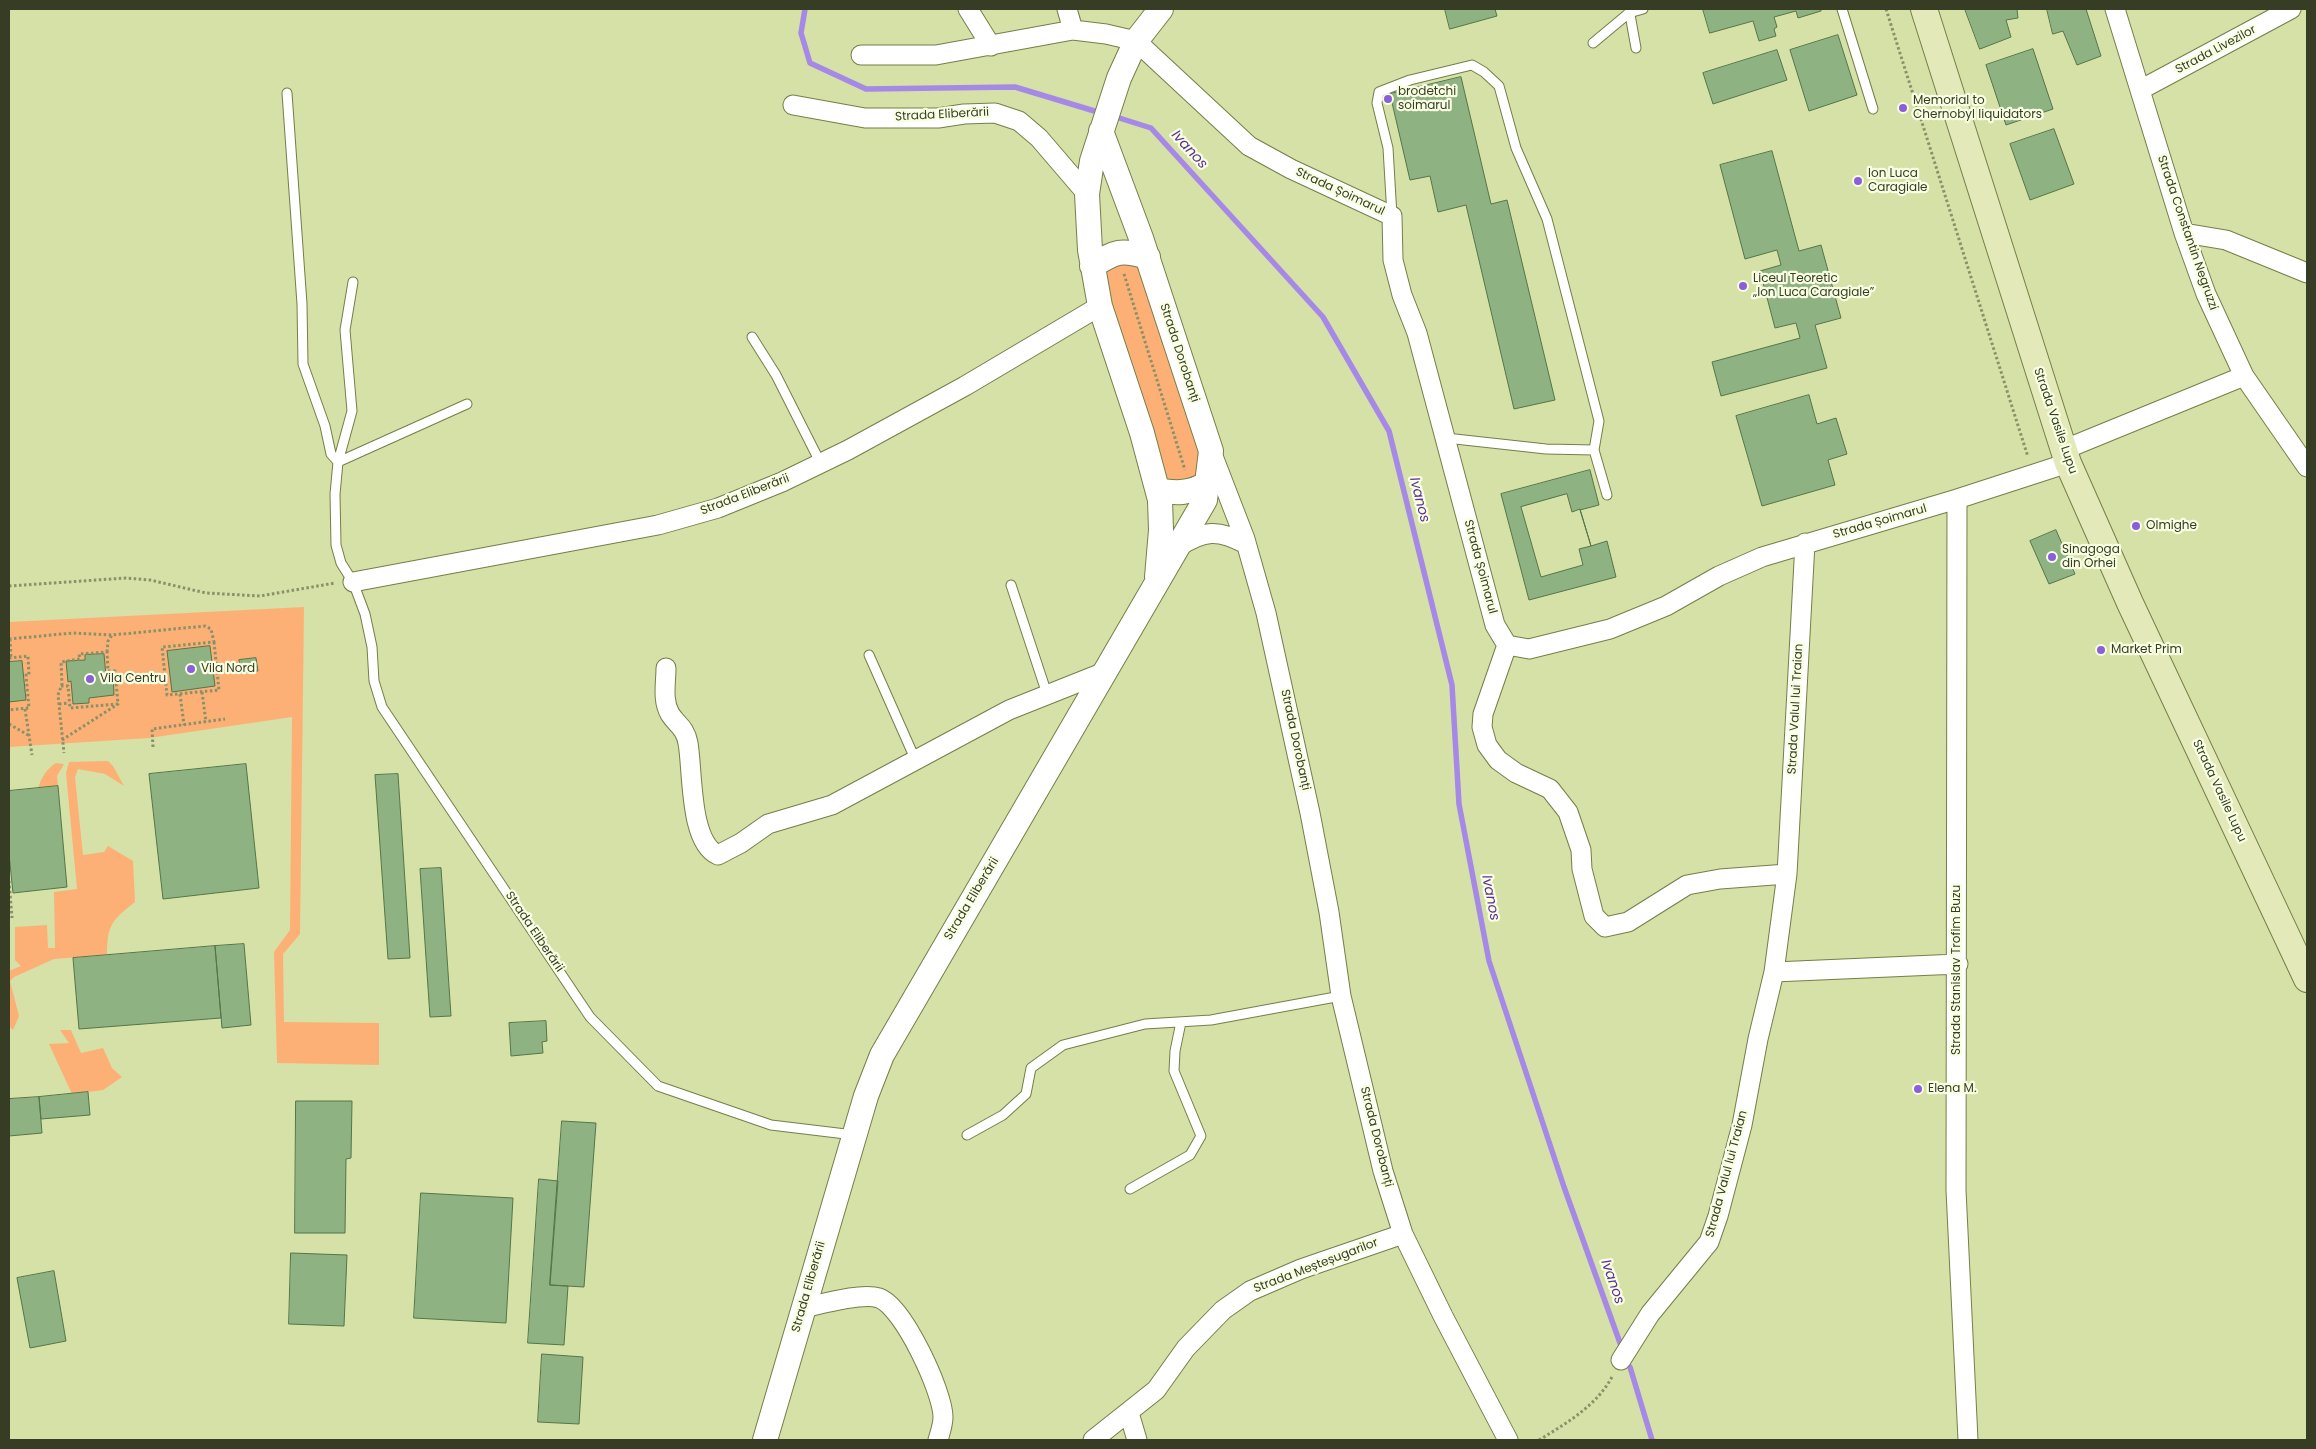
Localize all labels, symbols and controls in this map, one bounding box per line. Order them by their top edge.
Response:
street label: Strada Livezilor [2173,23,2259,77]
place label: brodetchi soimarul [1398,85,1456,113]
marker: brodetchi soimarul [1382,93,1394,105]
place label: Memorial to Chernobyl liquidators [1913,94,2042,122]
marker: Memorial to Chernobyl liquidators [1897,102,1909,114]
street label: Strada Eliberării [895,105,989,125]
water label: Ivanos [1167,127,1211,173]
street label: Strada Constantin Negruzzi [2154,154,2220,312]
street label: Strada Șoimarul [1293,165,1387,219]
place label: Ion Luca Caragiale [1868,167,1928,195]
marker: Ion Luca Caragiale [1852,175,1864,187]
place label: Liceul Teoretic „Ion Luca Caragiale” [1753,272,1874,300]
marker: Liceul Teoretic „Ion Luca Caragiale” [1737,280,1749,292]
street label: Strada Dorobanți [1156,302,1202,404]
street label: Strada Vasile Lupu [2030,366,2080,476]
street label: Strada Eliberării [699,471,791,519]
water label: Ivanos [1405,476,1433,524]
street label: Strada Șoimarul [1832,502,1928,542]
street label: Strada Șoimarul [1461,518,1499,616]
place label: Olmighe [2146,519,2197,533]
marker: Olmighe [2130,520,2142,532]
place label: Sinagoga din Orhei [2062,543,2120,571]
marker: Sinagoga din Orhei [2046,551,2058,563]
street label: Strada Valul lui Traian [1785,643,1807,775]
place label: Market Prim [2111,643,2182,657]
marker: Market Prim [2095,644,2107,656]
place label: Vila Nord [201,662,255,676]
marker: Vila Nord [185,663,197,675]
place label: Vila Centru [100,672,166,686]
marker: Vila Centru [84,673,96,685]
street label: Strada Dorobanți [1277,688,1313,792]
street label: Strada Vasile Lupu [2189,738,2249,844]
street label: Strada Eliberării [942,855,1002,943]
water label: Ivanos [1477,874,1503,922]
street label: Strada Stanislav Trofim Buzu [1950,885,1964,1055]
street label: Strada Eliberării [502,889,566,975]
place label: Elena M. [1928,1082,1976,1096]
marker: Elena M. [1912,1083,1924,1095]
street label: Strada Dorobanți [1357,1085,1395,1189]
street label: Strada Valul lui Traian [1703,1109,1751,1239]
street label: Strada Meșteșugarilor [1252,1236,1380,1296]
street label: Strada Eliberării [789,1240,829,1334]
water label: Ivanos [1597,1258,1627,1306]

